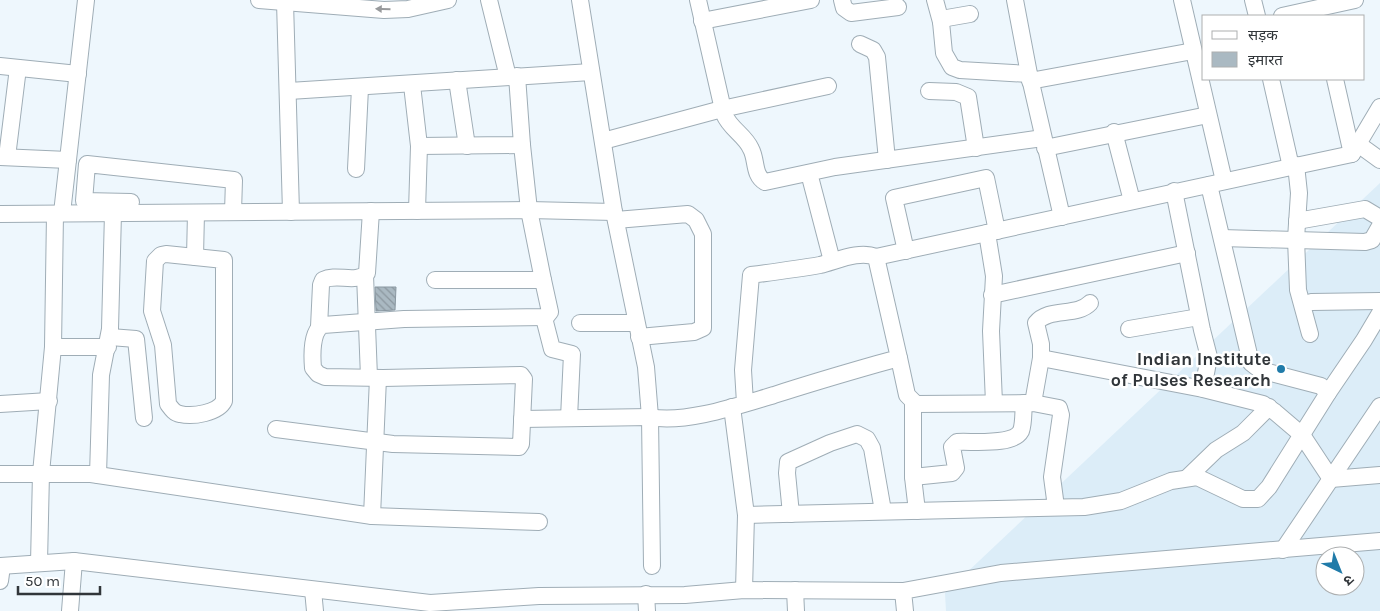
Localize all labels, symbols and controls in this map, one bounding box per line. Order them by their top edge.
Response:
one-way arrow [375,5,391,13]
legend [1202,15,1365,80]
text: सड़क [1248,26,1278,44]
text: इमारत [1248,51,1283,69]
place label: Indian Institute of Pulses Research [1111,348,1271,391]
marker: Indian Institute of Pulses Research [1275,363,1287,375]
north arrow [1315,546,1365,596]
scale bar [18,564,100,596]
text: उ [1339,571,1357,590]
text: 50 m [25,572,60,590]

